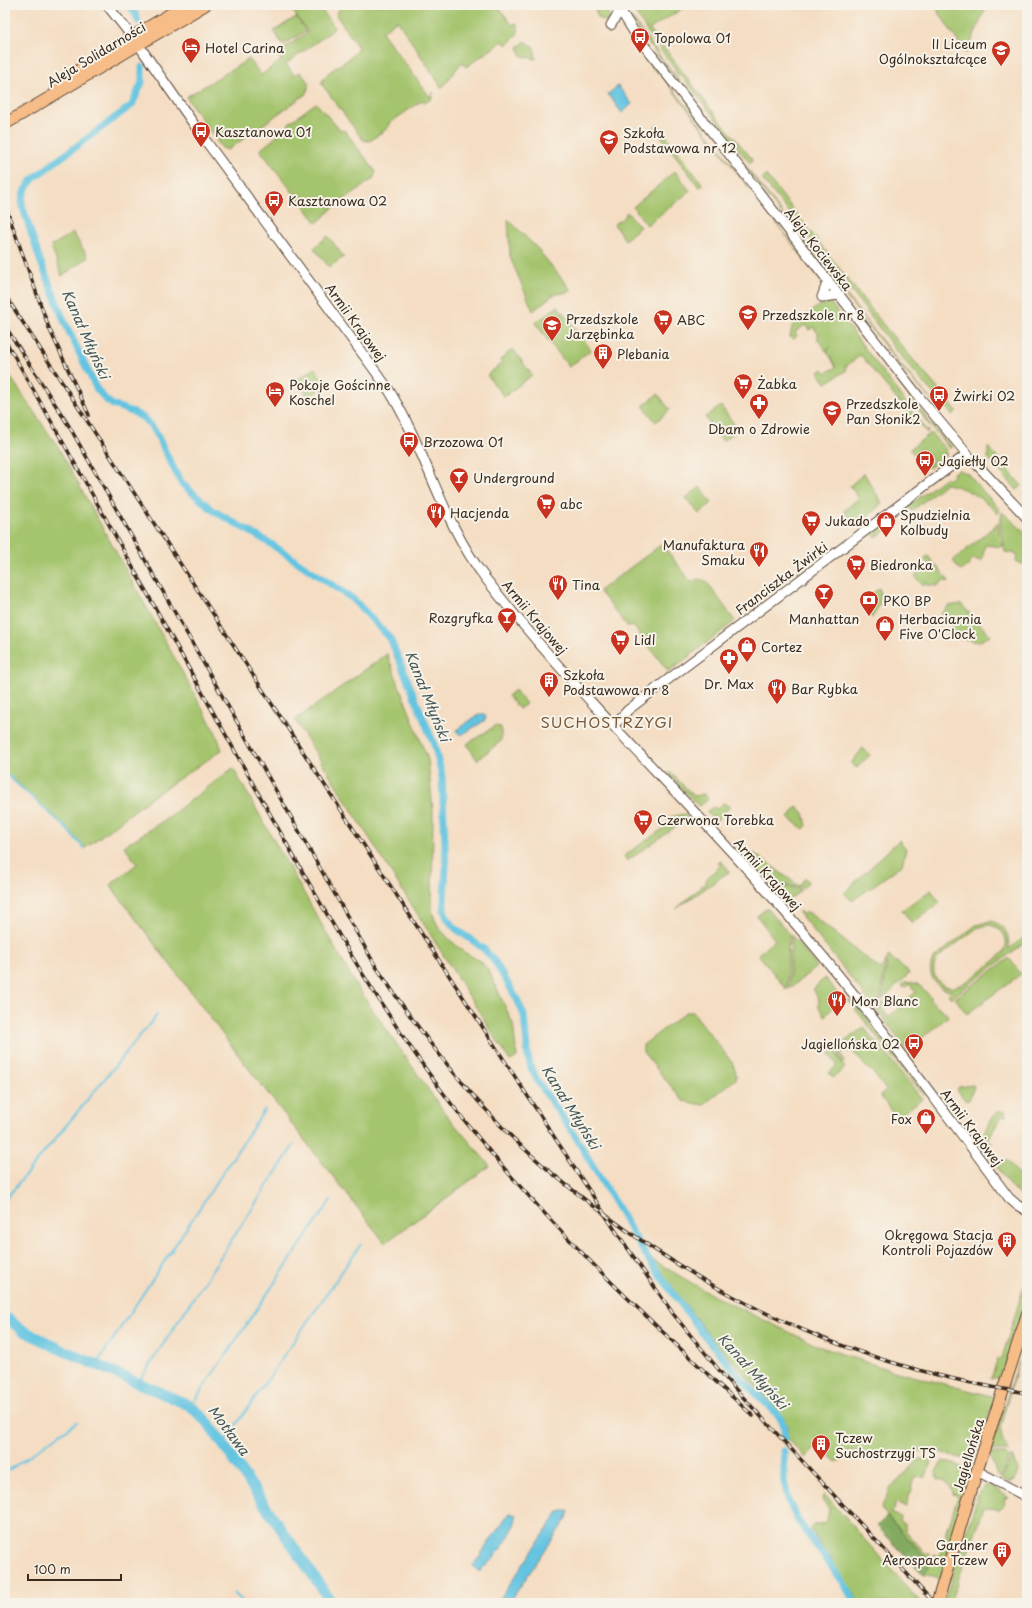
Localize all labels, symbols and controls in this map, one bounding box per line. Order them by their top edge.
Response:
street label: Aleja Solidarności [43,17,149,91]
bus stop icon: Topolowa 01 [629,26,651,54]
place label: Topolowa 01 [654,28,731,47]
place label: II Liceum Ogólnokształcące [879,34,987,68]
hotel icon: Hotel Carina [180,36,202,64]
place label: Hotel Carina [205,38,285,57]
school or university icon: II Liceum Ogólnokształcące [990,39,1012,67]
bus stop icon: Kasztanowa 01 [190,120,212,148]
place label: Kasztanowa 01 [215,122,311,141]
place label: Szkoła Podstawowa nr 12 [623,123,736,157]
school or university icon: Szkoła Podstawowa nr 12 [598,128,620,156]
bus stop icon: Kasztanowa 02 [263,189,285,217]
place label: Kasztanowa 02 [288,191,387,210]
street label: Aleja Kociewska [781,204,858,295]
street label: Armii Krajowej [321,279,391,365]
water label: Kanał Młyński [57,286,116,384]
school or university icon: Przedszkole nr 8 [737,303,759,331]
place label: Przedszkole nr 8 [762,305,865,324]
supermarket icon: ABC [652,308,674,336]
place label: Przedszkole Jarzębinka [566,309,638,343]
place label: ABC [677,310,706,329]
school or university icon: Przedszkole Jarzębinka [541,314,563,342]
building icon: Plebania [592,342,614,370]
place label: Plebania [617,344,670,363]
supermarket icon: Żabka [732,372,754,400]
place label: Żabka [757,374,798,393]
place label: Pokoje Gościnne Koschel [289,375,391,409]
hotel icon: Pokoje Gościnne Koschel [264,380,286,408]
bus stop icon: Żwirki 02 [928,384,950,412]
place label: Żwirki 02 [953,386,1015,405]
pharmacy icon: Dbam o Zdrowie [748,392,770,420]
place label: Przedszkole Pan Słonik2 [846,394,921,428]
school or university icon: Przedszkole Pan Słonik2 [821,399,843,427]
place label: Dbam o Zdrowie [708,419,810,438]
bus stop icon: Brzozowa 01 [398,430,420,458]
place label: Brzozowa 01 [423,432,504,451]
bus stop icon: Jagiełły 02 [914,449,936,477]
place label: Jagiełły 02 [939,451,1009,470]
bar icon: Underground [448,466,470,494]
place label: Underground [473,468,555,487]
supermarket icon: abc [535,492,557,520]
place label: abc [560,494,583,513]
restaurant icon: Hacjenda [425,501,447,529]
place label: Hacjenda [450,503,509,522]
place label: Spudzielnia Kolbudy [900,505,970,539]
supermarket icon: Jukado [800,509,822,537]
shop icon: Spudzielnia Kolbudy [875,510,897,538]
place label: Jukado [825,511,870,530]
place label: Manufaktura Smaku [663,535,745,569]
street label: Franciszka Żwirki [731,537,831,619]
restaurant icon: Manufaktura Smaku [748,540,770,568]
supermarket icon: Biedronka [845,553,867,581]
place label: Biedronka [870,555,934,574]
restaurant icon: Tina [547,573,569,601]
place label: Tina [572,575,601,594]
street label: Armii Krajowej [498,576,572,658]
bar icon: Manhattan [813,582,835,610]
bank icon: PKO BP [858,589,880,617]
place label: PKO BP [883,591,931,610]
bar icon: Rozgryfka [496,606,518,634]
place label: Rozgryfka [429,608,494,627]
place label: Manhattan [789,609,859,628]
place label: Herbaciarnia Five O'Clock [899,609,982,643]
shop icon: Herbaciarnia Five O'Clock [874,614,896,642]
supermarket icon: Lidl [609,628,631,656]
place label: Lidl [634,630,655,649]
shop icon: Cortez [736,635,758,663]
place label: Cortez [761,637,802,656]
pharmacy icon: Dr. Max [718,647,740,675]
water label: Kanał Młyński [400,648,456,746]
place label: Szkoła Podstawowa nr 8 [563,665,669,699]
building icon: Szkoła Podstawowa nr 8 [538,670,560,698]
place label: Dr. Max [704,674,754,693]
restaurant icon: Bar Rybka [766,677,788,705]
place label: Bar Rybka [791,679,859,698]
district label: SUCHOSTRZYGI [541,710,673,733]
supermarket icon: Czerwona Torebka [632,808,654,836]
place label: Czerwona Torebka [657,810,774,829]
street label: Armii Krajowej [730,833,806,915]
restaurant icon: Mon Blanc [826,989,848,1017]
place label: Mon Blanc [851,991,918,1010]
bus stop icon: Jagiellońska 02 [903,1032,925,1060]
place label: Jagiellońska 02 [801,1034,900,1053]
water label: Kanał Młyński [537,1061,606,1155]
street label: Armii Krajowej [937,1084,1007,1170]
shop icon: Fox [915,1107,937,1135]
place label: Fox [891,1109,912,1128]
place label: Okręgowa Stacja Kontroli Pojazdów [882,1225,994,1259]
building icon: Okręgowa Stacja Kontroli Pojazdów [996,1230,1018,1258]
water label: Kanał Młyński [713,1328,794,1415]
water label: Motława [203,1401,256,1460]
street label: Jagiellońska [948,1415,988,1494]
place label: Tczew Suchostrzygi TS [835,1428,936,1462]
building icon: Tczew Suchostrzygi TS [810,1433,832,1461]
place label: Gardner Aerospace Tczew [882,1535,989,1569]
building icon: Gardner Aerospace Tczew [991,1540,1013,1568]
scale bar [28,1556,121,1582]
text: 100 m [34,1560,71,1578]

